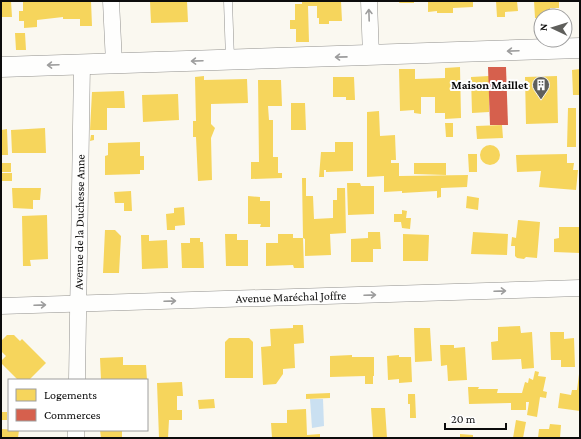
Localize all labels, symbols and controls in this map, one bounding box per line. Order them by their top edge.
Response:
north arrow [533,8,573,48]
one-way arrow [366,9,373,22]
text: N [537,23,549,31]
one-way arrow [507,47,520,55]
one-way arrow [335,53,348,61]
one-way arrow [191,57,204,64]
one-way arrow [47,61,60,68]
building icon: Maison Maillet [531,75,551,100]
place label: Maison Maillet [451,78,529,92]
street label: Avenue de la Duchesse Anne [71,154,88,290]
one-way arrow [493,287,506,295]
street label: Avenue Maréchal Joffre [235,288,346,306]
one-way arrow [363,291,376,299]
one-way arrow [163,297,176,305]
one-way arrow [33,301,46,309]
legend [8,379,148,431]
text: Logements [44,388,97,402]
scale bar [445,405,506,431]
text: Commerces [44,408,101,422]
text: 20 m [451,412,476,426]

